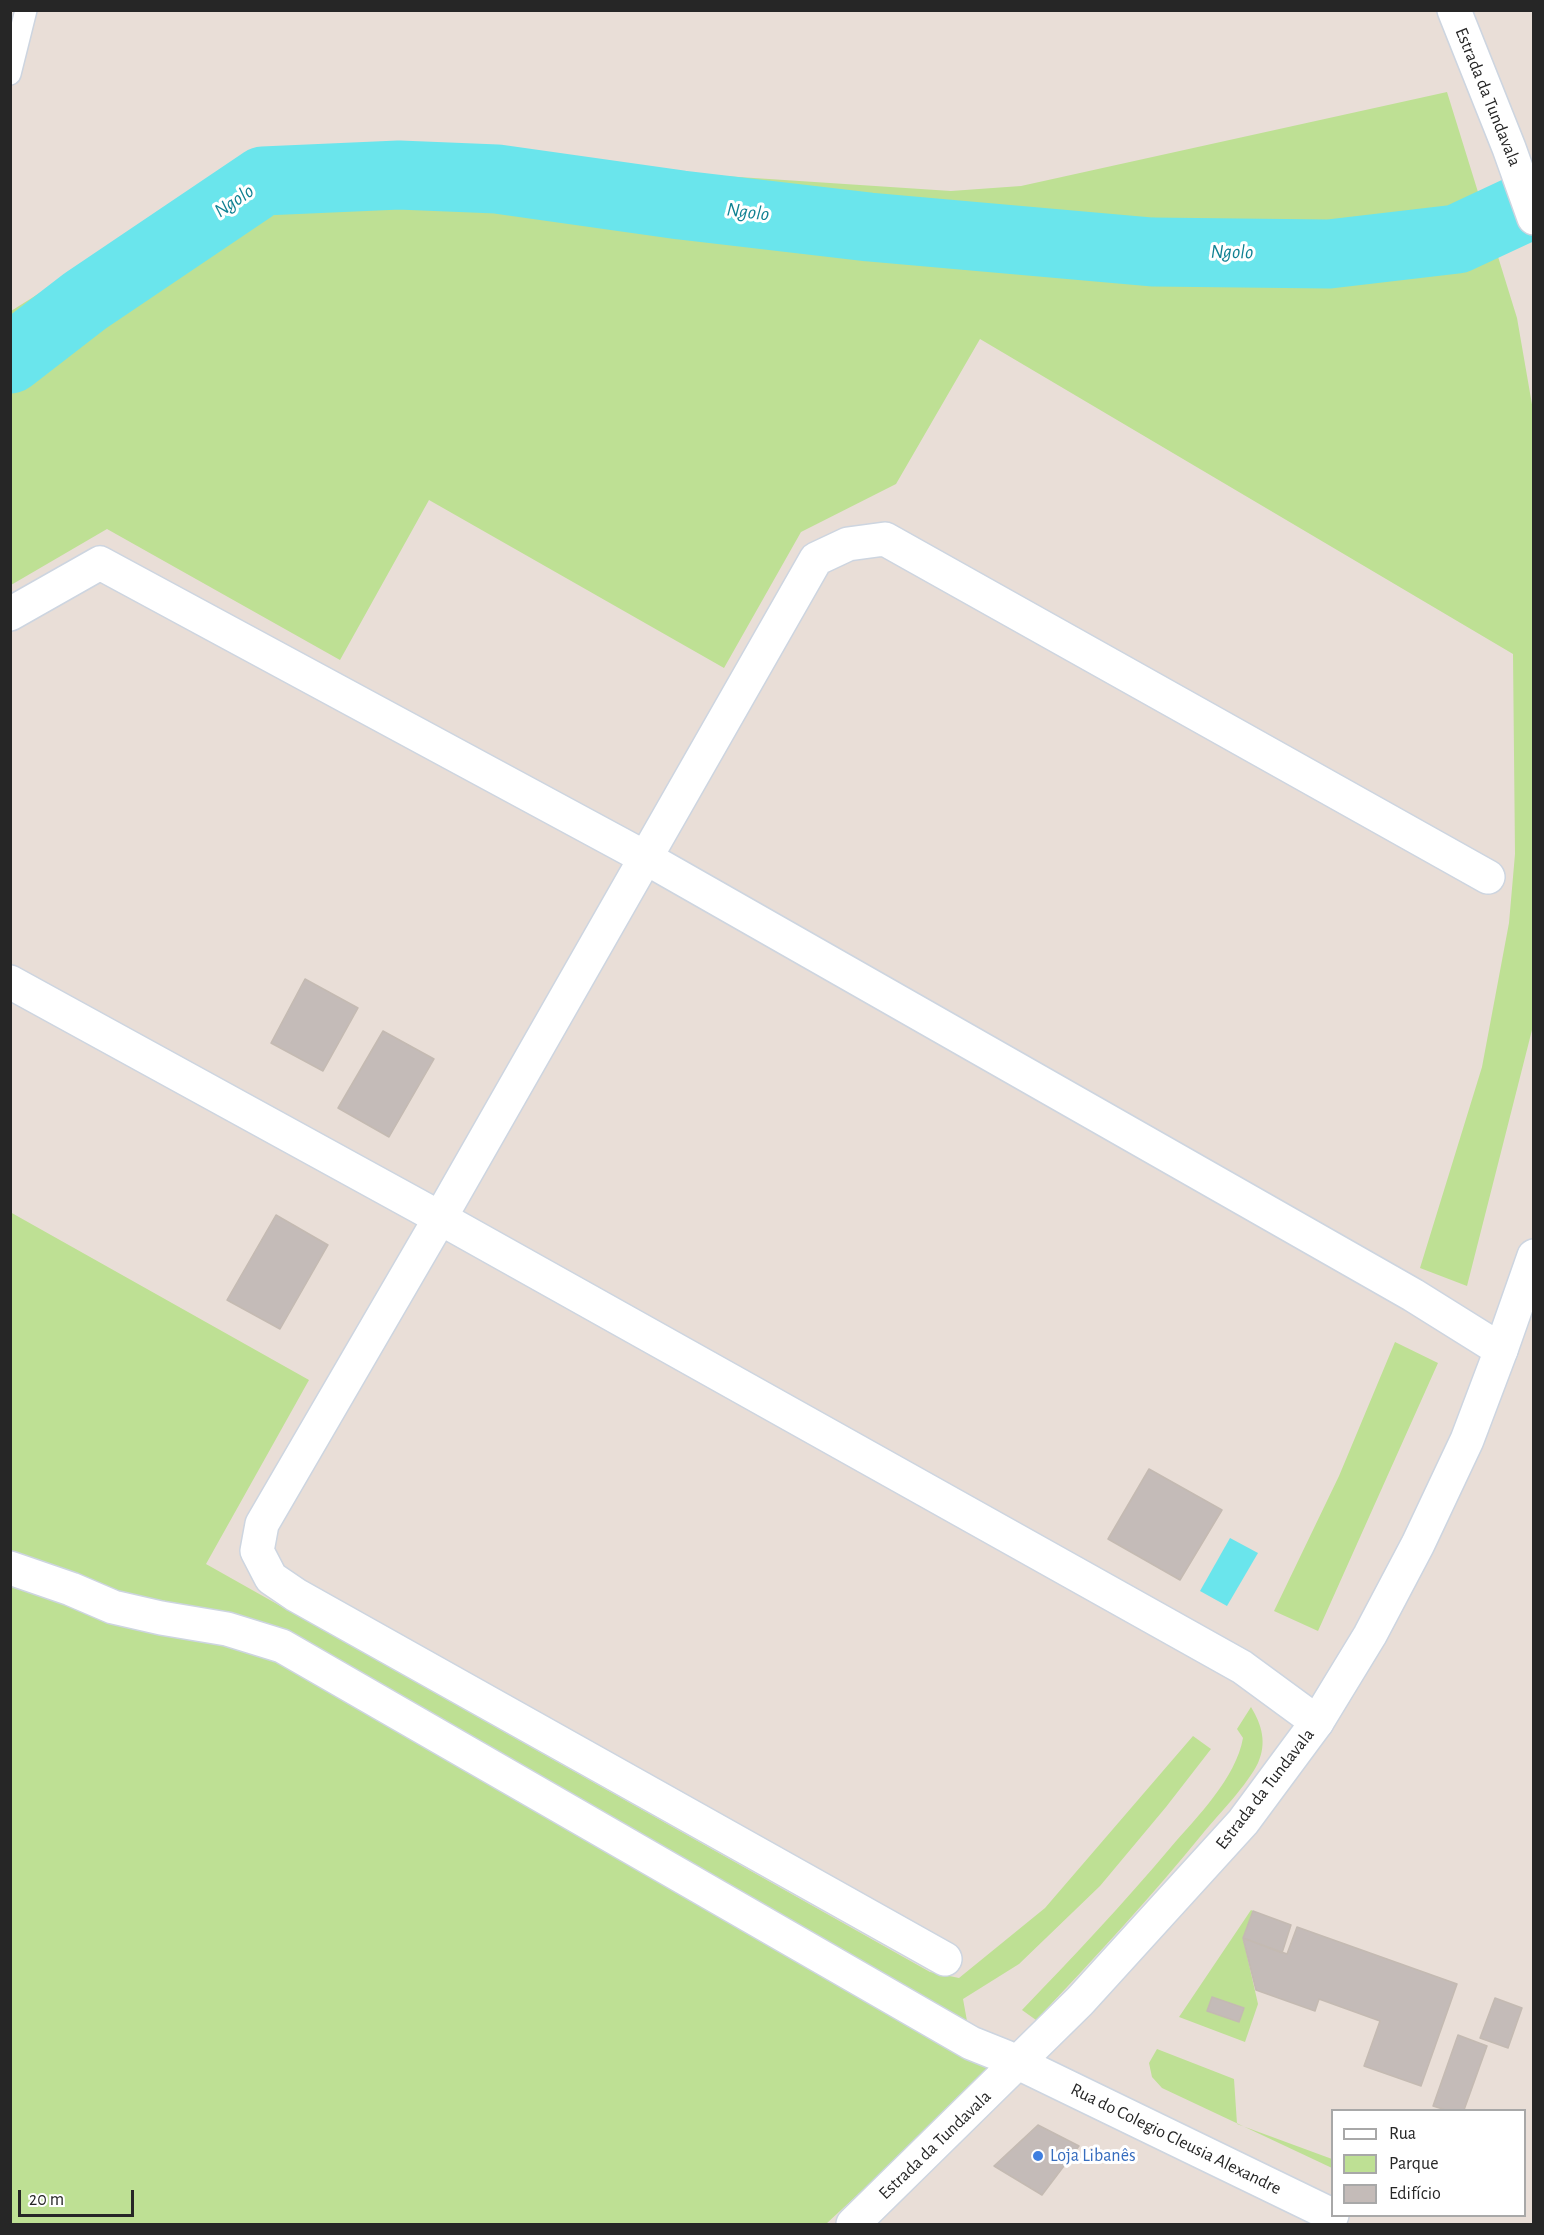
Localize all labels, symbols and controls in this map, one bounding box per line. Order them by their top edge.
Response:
street label: Estrada da Tundavala [1450,24,1526,170]
water label: Ngolo [210,179,258,223]
water label: Ngolo [725,197,771,227]
water label: Ngolo [1210,240,1254,264]
street label: Estrada da Tundavala [1211,1724,1319,1854]
street label: Rua do Colegio Cleusia Alexandre [1067,2079,1285,2199]
street label: Estrada da Tundavala [874,2086,996,2204]
legend [1331,2109,1526,2217]
text: Rua [1389,2125,1416,2143]
place label: Loja Libanês [1050,2145,1136,2167]
marker: Loja Libanês [1031,2149,1045,2163]
text: Parque [1389,2155,1438,2173]
scale bar [21,2178,136,2216]
text: Edifício [1389,2185,1441,2203]
text: 20 m [29,2191,64,2209]

